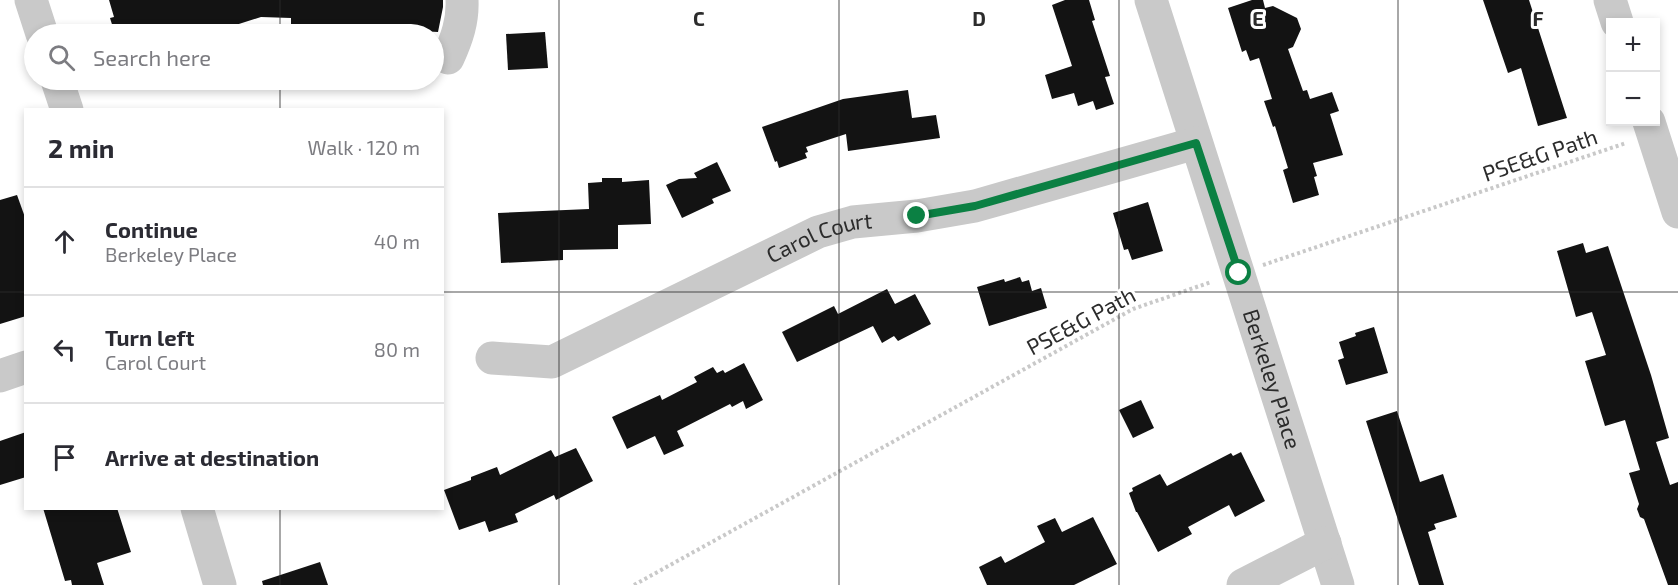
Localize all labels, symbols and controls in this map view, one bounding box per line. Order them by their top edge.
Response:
text: C [693,6,705,30]
text: D [972,6,986,30]
text: E [1252,6,1264,30]
text: F [1532,6,1544,30]
map controls [1606,18,1660,126]
button: + [1606,18,1660,72]
search box [24,24,444,90]
icon: search [45,41,78,74]
text: Search here [93,44,211,70]
button: − [1606,72,1660,126]
street label: PSE&G Path [1479,122,1600,186]
text: 2 min [48,132,114,163]
text: Walk · 120 m [308,135,420,159]
route end [903,202,929,228]
street label: Carol Court [762,206,873,267]
text: Continue [105,216,198,242]
icon: ahead [48,225,81,258]
text: 40 m [374,229,420,253]
text: Berkeley Place [105,242,237,266]
route start [1225,259,1251,285]
street label: PSE&G Path [1022,281,1139,360]
street label: Berkeley Place [1239,306,1308,452]
text: Turn left [105,324,194,350]
icon: left [48,333,81,366]
text: 80 m [374,337,420,361]
text: Carol Court [105,350,206,374]
icon: arrive [48,441,81,474]
text: Arrive at destination [105,444,319,470]

